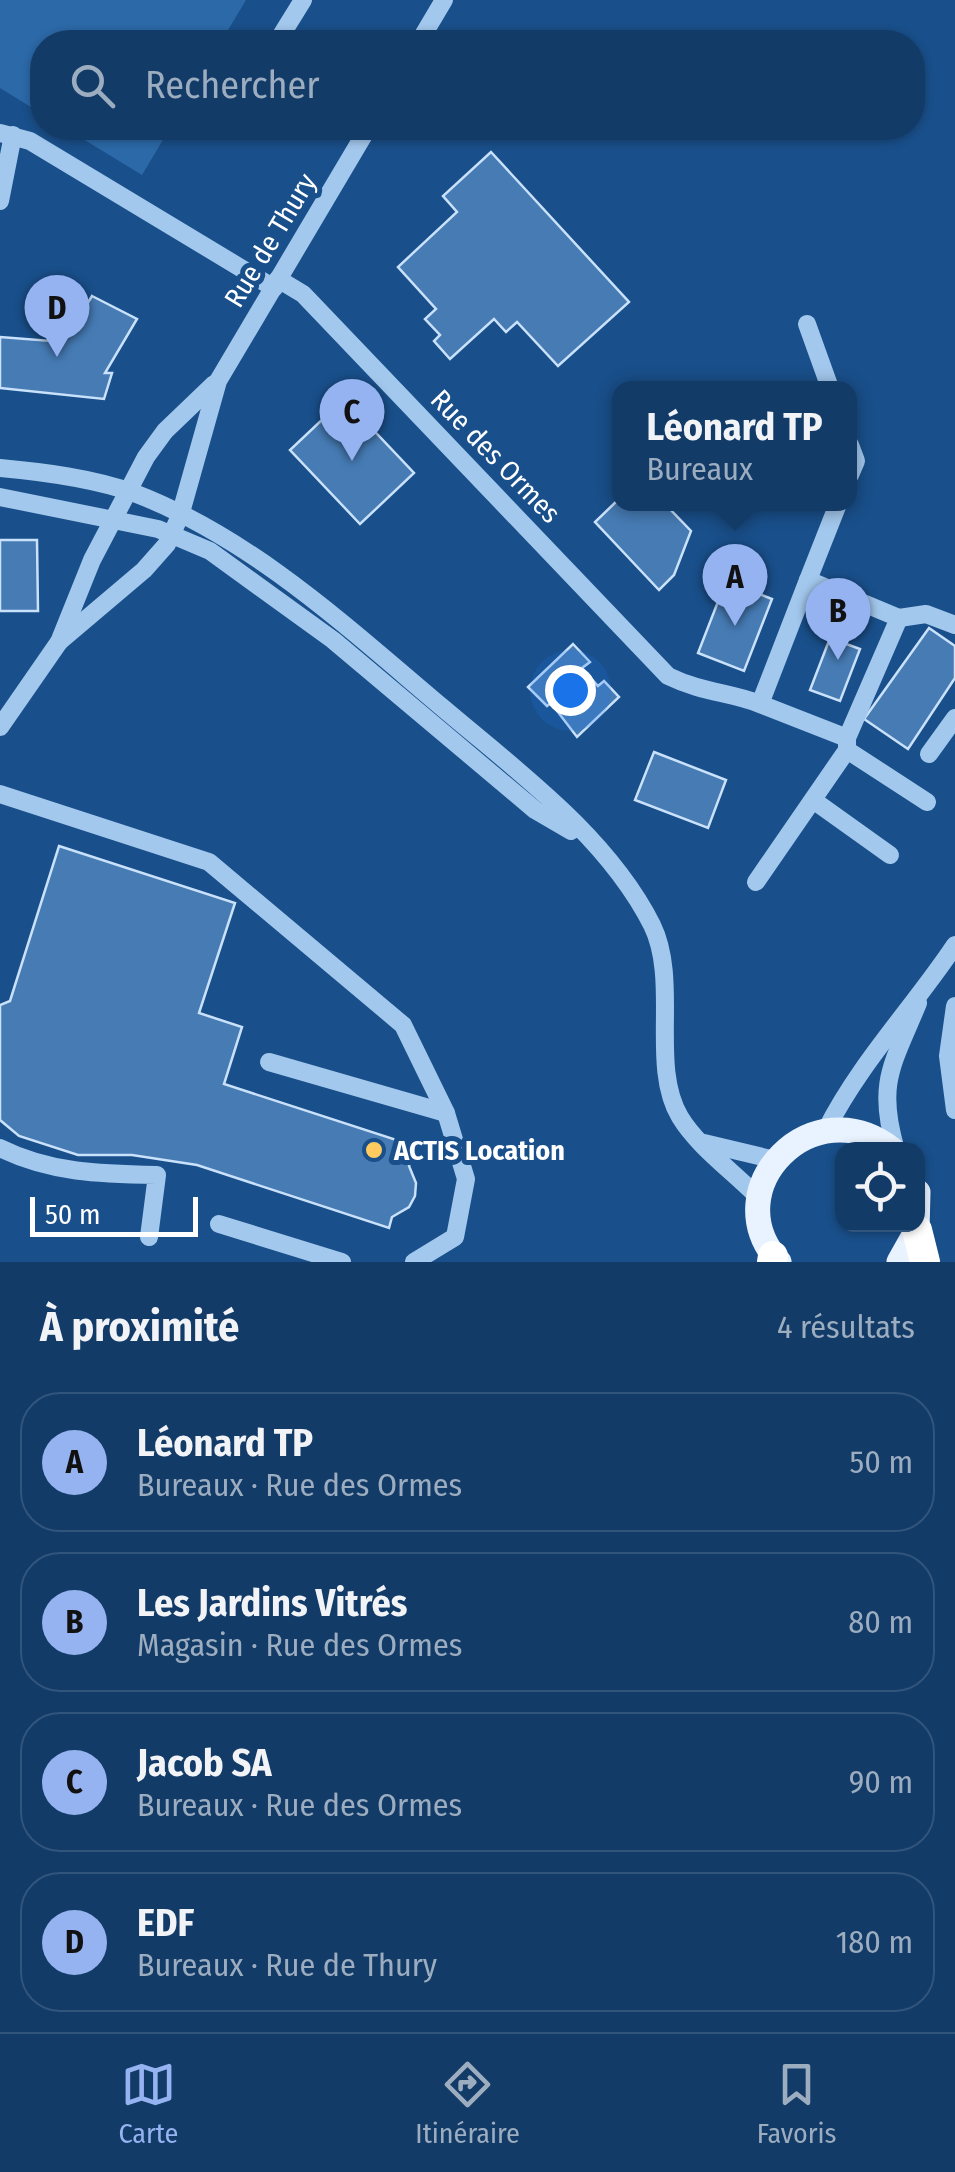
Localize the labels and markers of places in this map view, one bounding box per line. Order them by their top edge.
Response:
pin: D [24,274,90,357]
pin: C [320,378,384,461]
pin: A [702,544,768,626]
pin: B [806,578,870,660]
place label: ACTIS Location [393,1134,565,1167]
marker: ACTIS Location [363,1139,385,1161]

